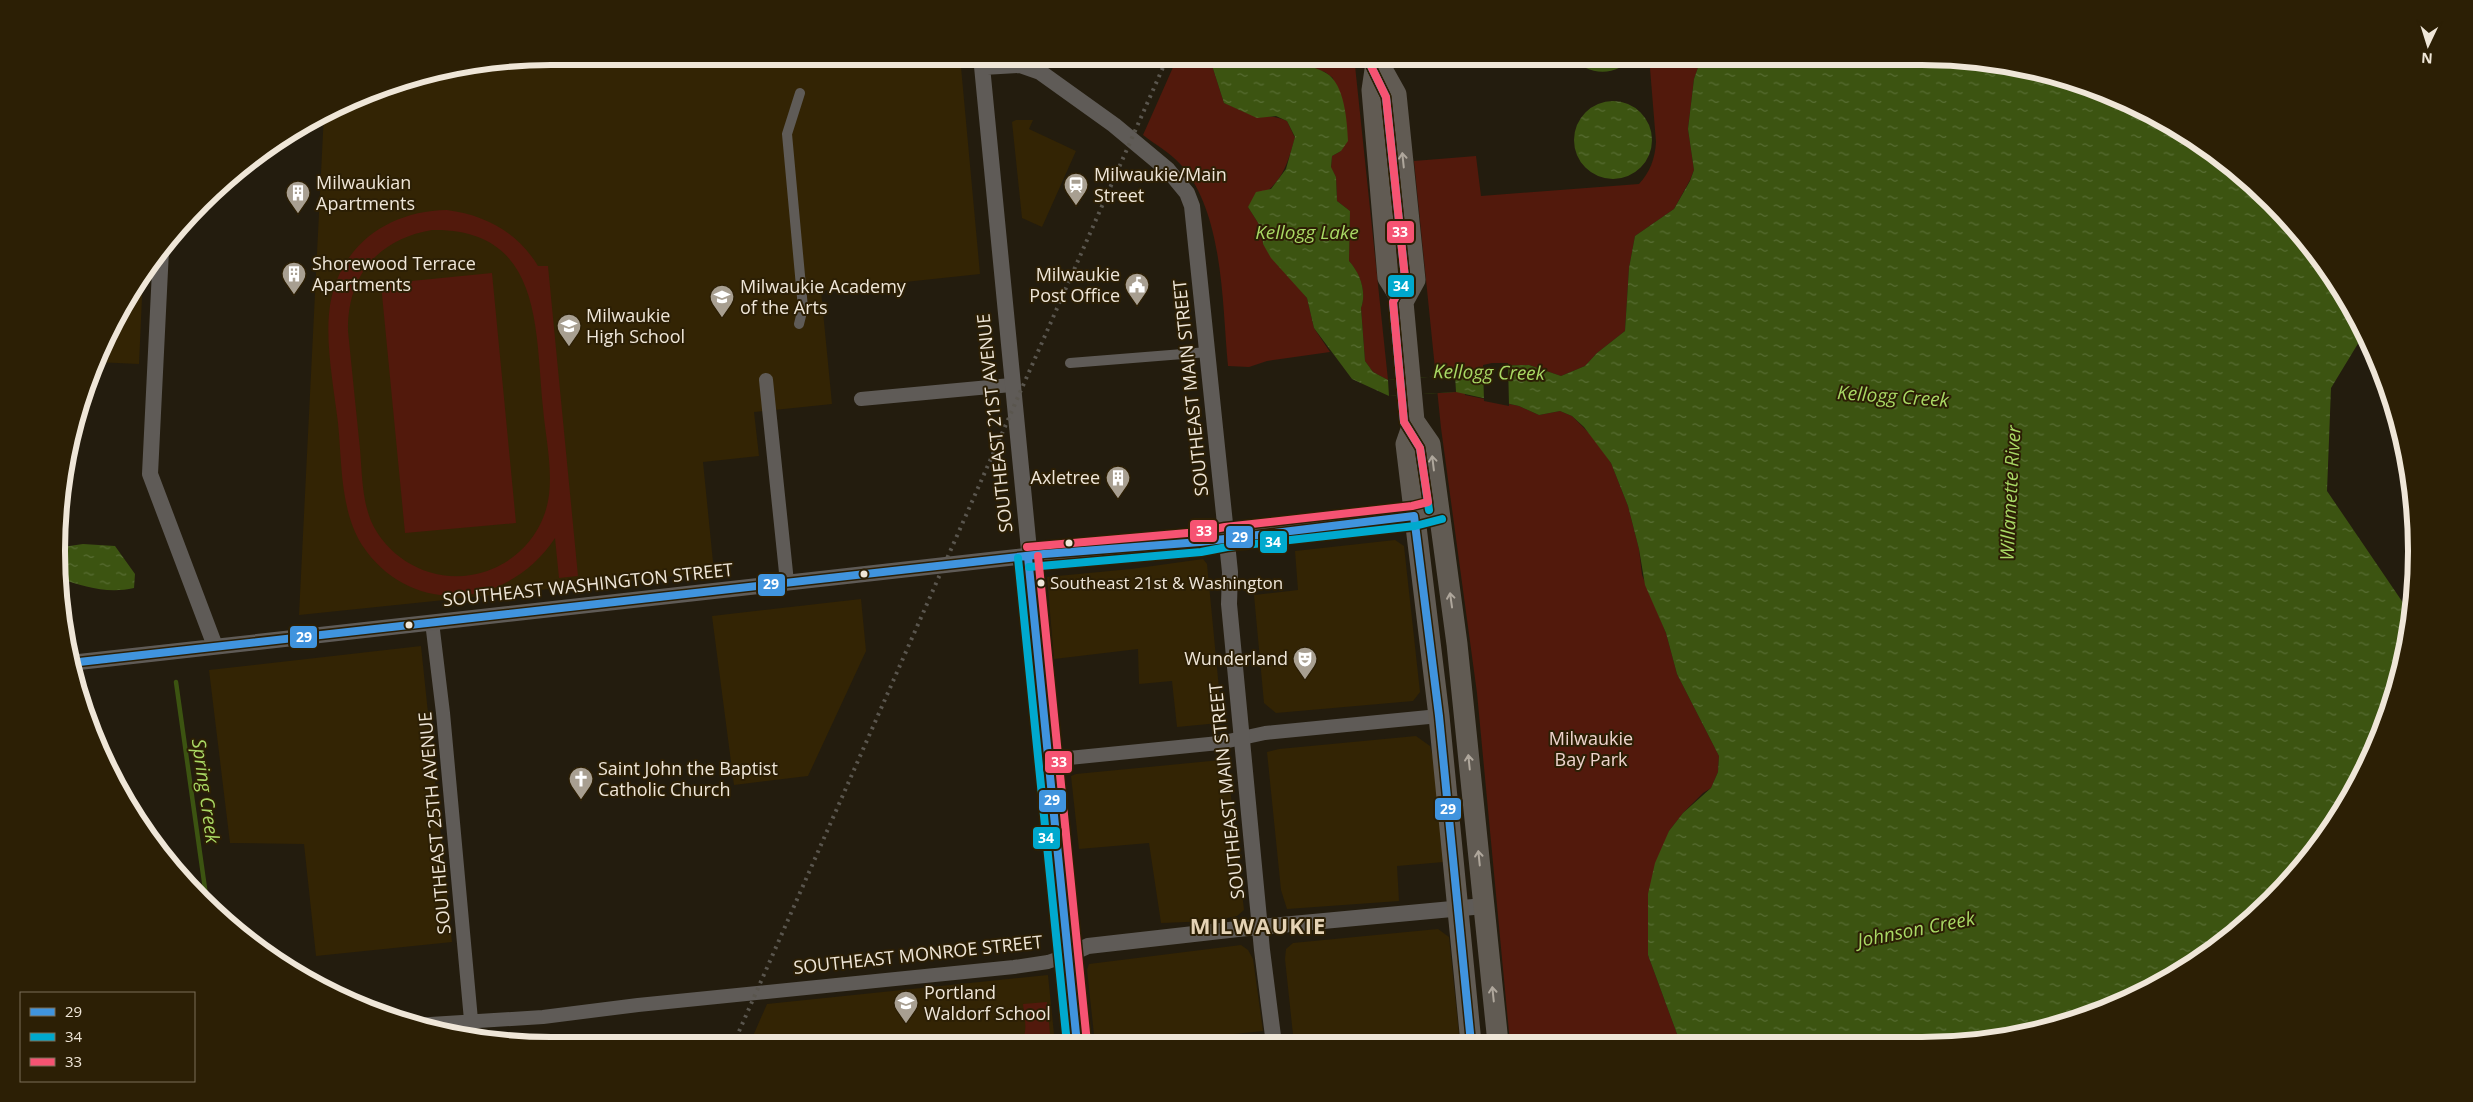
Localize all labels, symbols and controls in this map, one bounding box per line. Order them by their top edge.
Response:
north arrow [2403,20,2453,70]
text: N [2421,49,2433,68]
one-way arrow [1398,152,1408,168]
place label: Milwaukie/Main Street [1094,162,1227,207]
place label: Milwaukian Apartments [316,170,415,215]
station icon: Milwaukie/Main Street [1063,172,1089,206]
building icon: Milwaukian Apartments [285,180,311,214]
water label: Kellogg Lake [1255,219,1359,245]
line badge: 33 [1386,220,1415,244]
text: 33 [1392,222,1408,241]
place label: Shorewood Terrace Apartments [312,251,476,296]
building icon: Shorewood Terrace Apartments [281,261,307,295]
place label: Milwaukie Post Office [1029,262,1120,307]
public building icon: Milwaukie Post Office [1124,272,1150,306]
place label: Milwaukie Academy of the Arts [740,274,907,319]
line badge: 34 [1387,274,1415,298]
text: 34 [1393,276,1409,295]
street label: SOUTHEAST MAIN STREET [1167,279,1213,498]
school or university icon: Milwaukie Academy of the Arts [709,284,735,318]
place label: Milwaukie High School [586,303,685,348]
school or university icon: Milwaukie High School [556,313,582,347]
street label: SOUTHEAST 21ST AVENUE [971,313,1017,534]
water label: Kellogg Creek [1433,358,1546,386]
water label: Kellogg Creek [1836,379,1950,413]
water label: Willamette River [1993,423,2027,561]
one-way arrow [1428,455,1438,471]
place label: Axletree [1031,465,1100,489]
building icon: Axletree [1105,465,1131,499]
line badge: 33 [1189,519,1218,543]
text: 33 [1196,521,1212,540]
line badge: 29 [1225,525,1254,549]
text: 29 [1232,527,1248,546]
line badge: 34 [1259,530,1288,554]
text: 34 [1265,532,1281,551]
unlabelled marker [1064,538,1074,548]
street label: SOUTHEAST WASHINGTON STREET [442,557,734,611]
unlabelled marker [859,569,869,579]
place label: Southeast 21st & Washington [1050,571,1283,594]
line badge: 29 [757,573,786,597]
text: 29 [763,574,779,593]
marker: Southeast 21st & Washington [1036,578,1046,588]
one-way arrow [1446,593,1456,609]
unlabelled marker [404,620,414,630]
line badge: 29 [289,625,318,649]
text: 29 [296,627,312,646]
place label: Wunderland [1184,646,1288,670]
theatre icon: Wunderland [1292,646,1318,680]
street label: SOUTHEAST MAIN STREET [1203,682,1249,901]
street label: SOUTHEAST 25TH AVENUE [412,711,456,935]
park label: Milwaukie Bay Park [1549,726,1633,771]
water label: Spring Creek [186,737,226,846]
line badge: 33 [1044,750,1073,774]
text: 33 [1051,752,1067,771]
one-way arrow [1465,754,1474,770]
place label: Saint John the Baptist Catholic Church [598,756,778,801]
church icon: Saint John the Baptist Catholic Church [568,766,594,800]
line badge: 29 [1038,789,1067,813]
text: 29 [1044,790,1060,809]
line badge: 29 [1434,797,1462,821]
text: 29 [1440,799,1456,818]
line badge: 34 [1032,826,1061,850]
text: 34 [1038,828,1054,847]
one-way arrow [1474,851,1484,867]
water label: Johnson Creek [1852,905,1978,954]
district label: MILWAUKIE [1190,910,1326,940]
street label: SOUTHEAST MONROE STREET [792,929,1044,979]
place label: Portland Waldorf School [924,980,1051,1025]
one-way arrow [1488,987,1497,1003]
school or university icon: Portland Waldorf School [893,990,919,1024]
legend [20,992,195,1082]
text: 29 [65,1001,82,1021]
text: 34 [65,1026,83,1046]
text: 33 [65,1051,82,1071]

